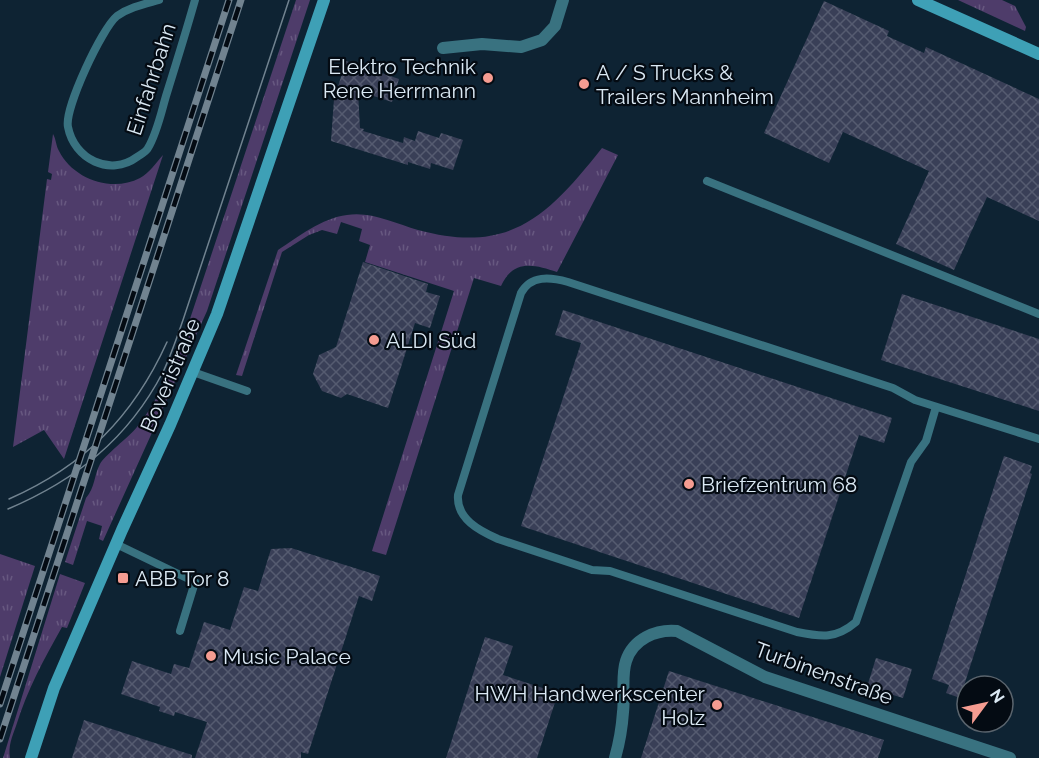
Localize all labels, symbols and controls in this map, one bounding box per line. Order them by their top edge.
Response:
street label: Einfahrbahn [121,20,181,138]
place label: Elektro Technik Rene Herrmann [323,54,476,103]
place label: A / S Trucks & Trailers Mannheim [596,60,774,109]
marker: Elektro Technik Rene Herrmann [481,71,495,85]
marker: A / S Trucks & Trailers Mannheim [577,77,591,91]
street label: Boveristraße [135,314,205,436]
place label: ALDI Süd [386,328,476,353]
marker: ALDI Süd [367,333,381,347]
place label: Briefzentrum 68 [701,472,857,497]
marker: Briefzentrum 68 [682,477,696,491]
place label: ABB Tor 8 [135,566,230,591]
marker: ABB Tor 8 [116,571,130,585]
street label: Turbinenstraße [752,636,896,710]
place label: Music Palace [223,644,351,669]
marker: Music Palace [204,649,218,663]
north arrow [955,674,1015,734]
place label: HWH Handwerkscenter Holz [474,681,706,730]
text: N [986,686,1008,706]
marker: HWH Handwerkscenter Holz [710,698,724,712]

